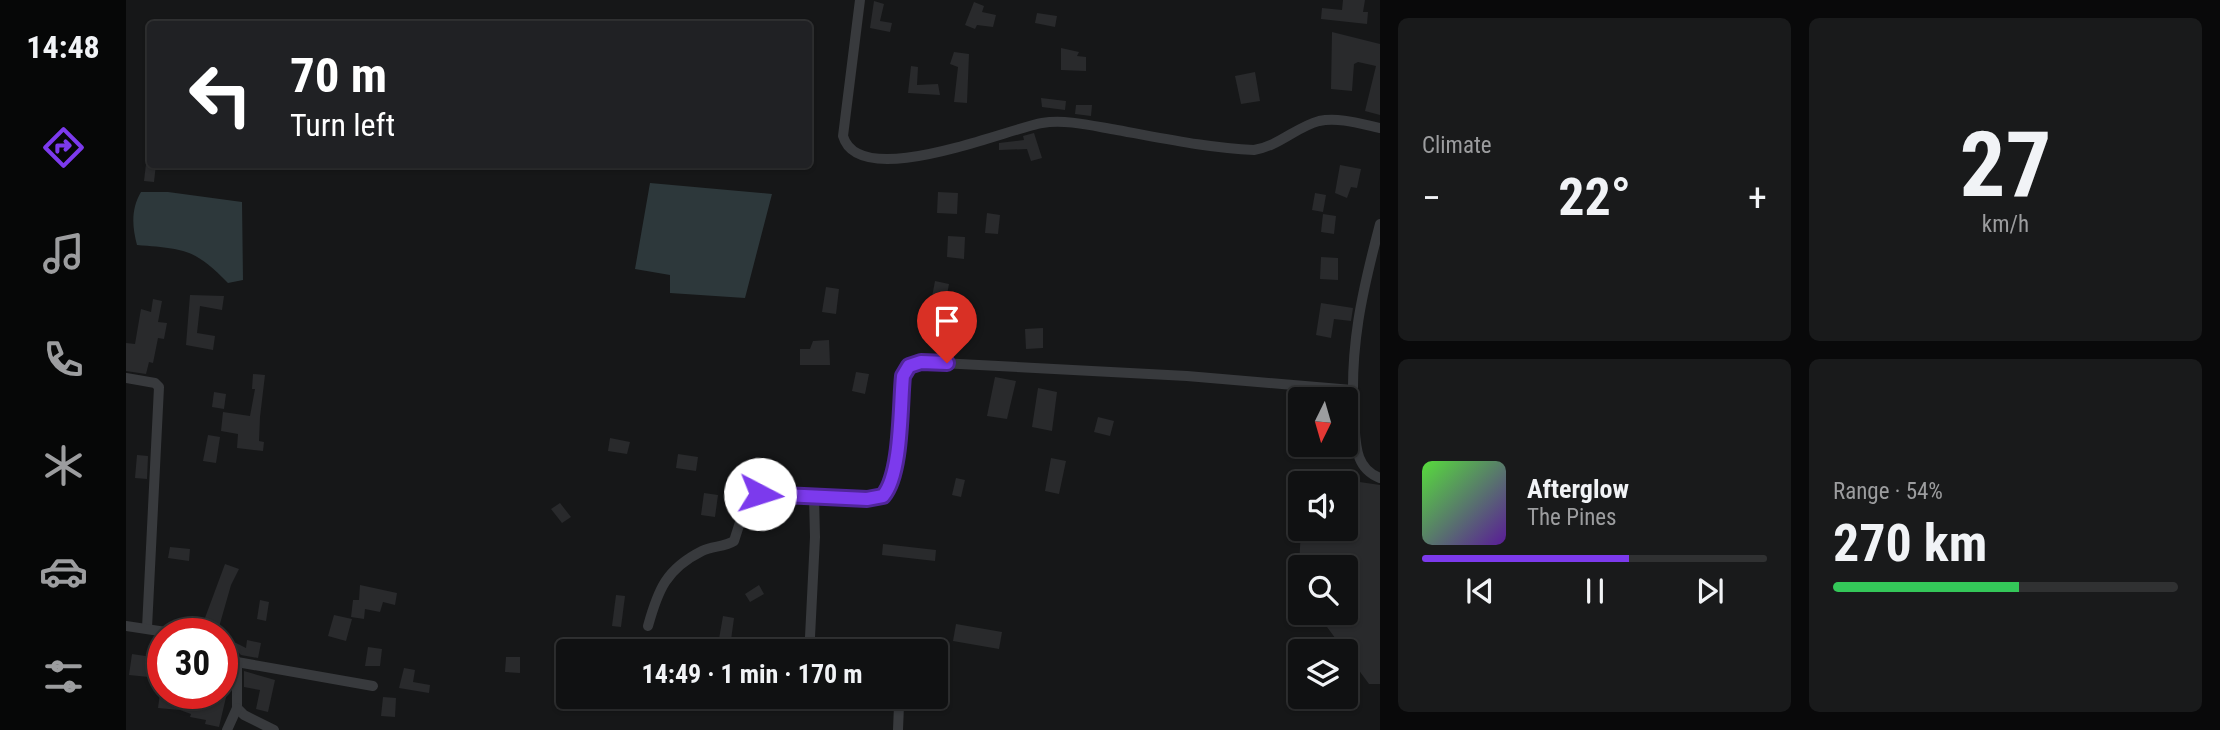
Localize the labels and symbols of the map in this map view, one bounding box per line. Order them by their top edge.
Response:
pin [917,291,977,363]
north arrow [1288,387,1358,457]
position arrow [723,457,797,531]
speed limit sign: 30 [147,618,238,709]

